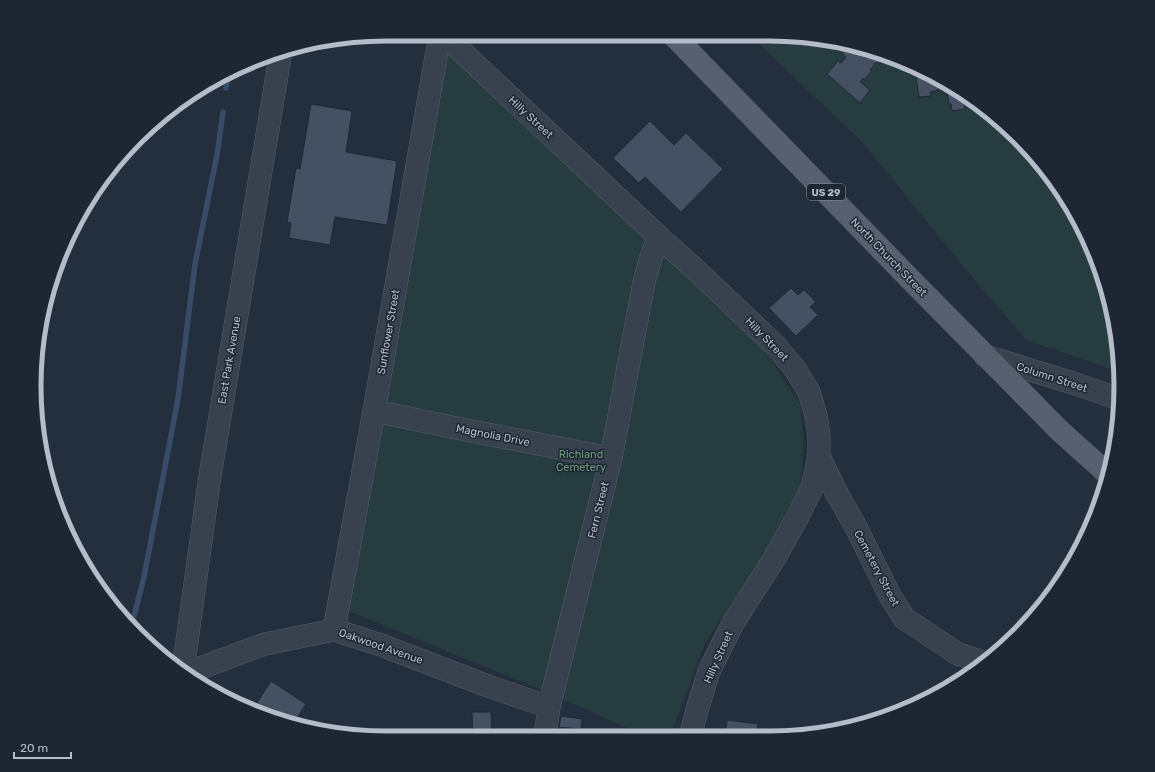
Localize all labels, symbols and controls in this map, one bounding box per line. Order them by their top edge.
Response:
street label: Hilly Street [506,93,556,142]
road number: US 29 [807,184,845,200]
street label: North Church Street [848,215,930,300]
street label: Sunflower Street [375,288,402,376]
street label: East Park Avenue [215,315,244,405]
street label: Hilly Street [742,315,791,365]
street label: Column Street [1015,360,1090,395]
street label: Magnolia Drive [455,422,531,449]
park label: Richland Cemetery [556,448,606,474]
street label: Fern Street [585,480,612,540]
street label: Cemetery Street [851,528,902,609]
street label: Oakwood Avenue [337,626,425,667]
street label: Hilly Street [701,628,736,685]
scale bar [14,734,71,760]
text: 20 m [20,741,48,755]

